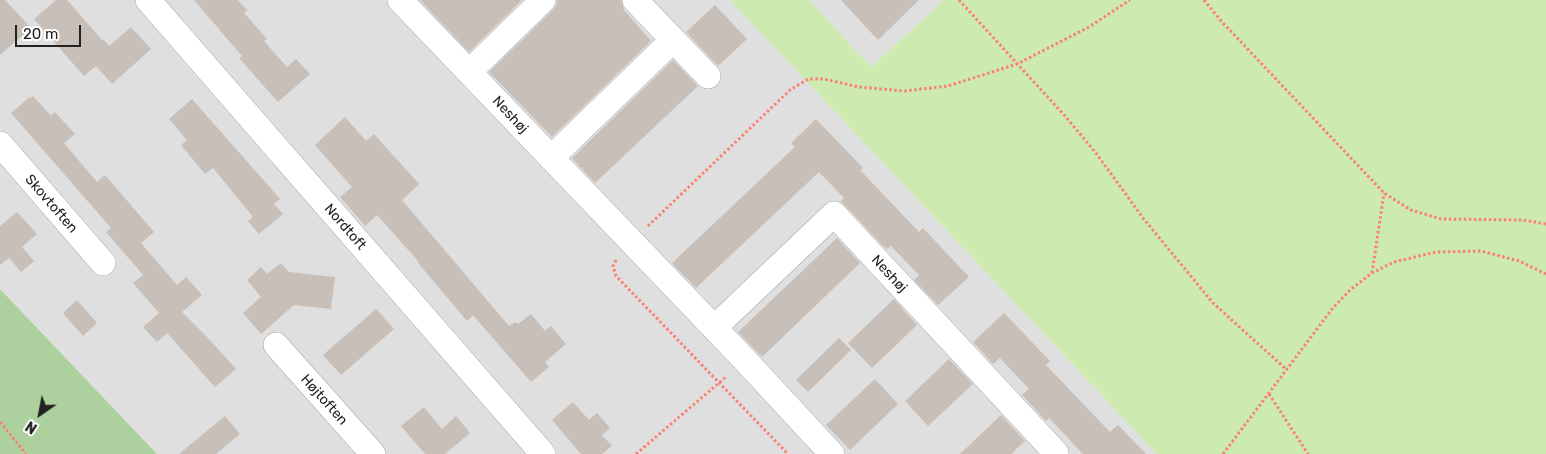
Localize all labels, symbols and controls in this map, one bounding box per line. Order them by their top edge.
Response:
scale bar [18,15,84,47]
text: 20 m [23,25,58,43]
street label: Neshøj [489,93,531,137]
street label: Skovtoften [21,171,81,237]
street label: Nordtoft [320,201,370,253]
street label: Neshøj [868,252,910,296]
street label: Højtoften [297,371,351,429]
north arrow [15,389,65,439]
text: N [23,417,40,437]

